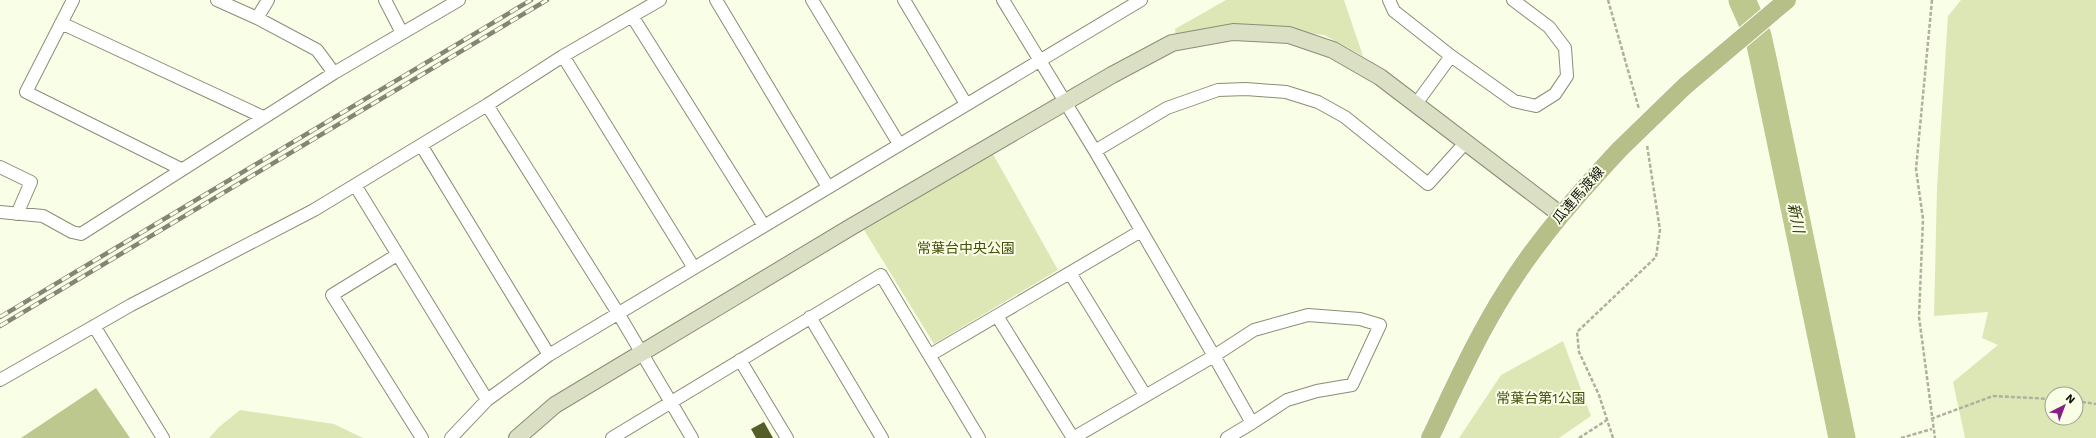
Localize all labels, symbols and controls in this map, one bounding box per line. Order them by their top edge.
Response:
street label: 瓜連馬渡線 [1549,163,1607,227]
water label: 新川 [1784,201,1808,236]
park label: 常葉台中央公園 [917,240,1015,256]
north arrow [2044,386,2084,426]
park label: 常葉台第1公園 [1496,390,1586,406]
text: N [2063,391,2078,406]

